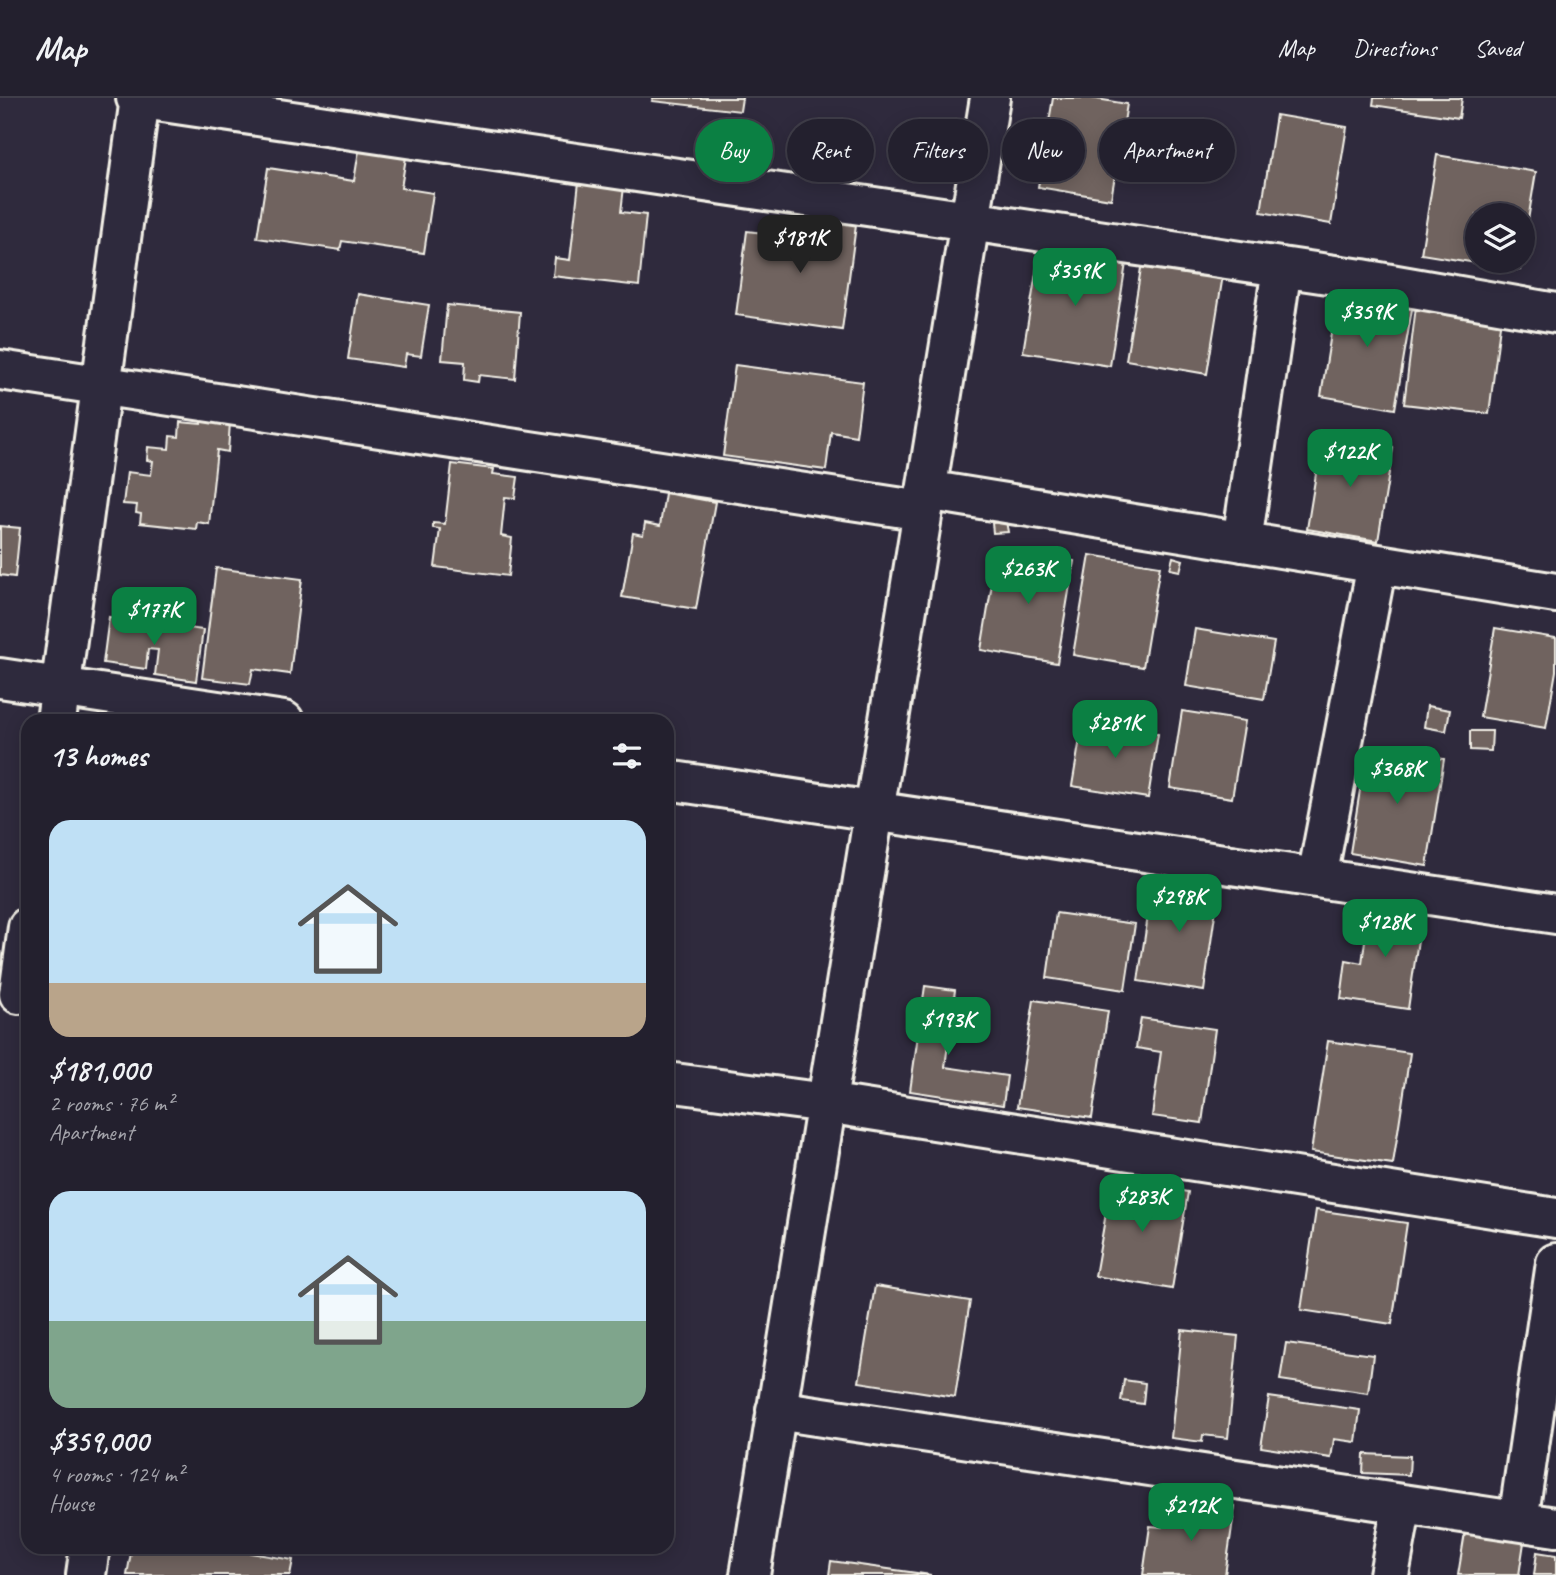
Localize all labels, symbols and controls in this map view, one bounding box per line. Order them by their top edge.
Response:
text: Map [35,27,86,69]
text: Map [1278,33,1315,63]
text: Directions [1353,33,1436,63]
text: Saved [1474,33,1521,63]
chip: Buy [695,119,773,182]
chip: Rent [787,119,874,182]
chip: Filters [888,119,988,182]
chip: New [1002,119,1085,182]
chip: Apartment [1099,119,1235,182]
map controls [1465,203,1535,273]
button: layers [1465,203,1535,273]
pin: $181K [751,216,849,275]
text: $181K [773,223,827,252]
pin: $359K [1026,248,1124,308]
text: $359K [1049,256,1101,285]
pin: $359K [1318,289,1416,349]
text: $359K [1341,297,1393,326]
pin: $122K [1301,430,1399,489]
text: $122K [1323,437,1377,466]
pin: $263K [979,546,1077,606]
text: $263K [1001,554,1055,583]
pin: $177K [105,588,203,647]
text: $177K [128,595,180,624]
pin: $281K [1066,700,1164,760]
text: $281K [1088,708,1142,737]
text: 13 homes [49,737,147,775]
icon: filters [608,737,646,775]
pin: $368K [1348,746,1446,806]
text: $368K [1370,754,1424,783]
icon: home [285,866,411,992]
pin: $298K [1130,874,1228,934]
text: $298K [1153,882,1205,911]
pin: $128K [1336,900,1434,959]
text: $128K [1358,907,1412,936]
pin: $193K [899,998,997,1057]
text: $193K [922,1005,974,1034]
text: $181,000 [49,1051,149,1089]
text: 2 rooms · 76 m² [49,1089,173,1118]
text: Apartment [49,1118,134,1147]
pin: $283K [1093,1174,1191,1234]
text: $283K [1115,1182,1169,1211]
icon: home [285,1237,411,1363]
text: $359,000 [49,1422,149,1460]
text: 4 rooms · 124 m² [49,1460,184,1489]
pin: $212K [1142,1484,1240,1543]
text: House [49,1489,94,1518]
text: $212K [1164,1491,1218,1520]

